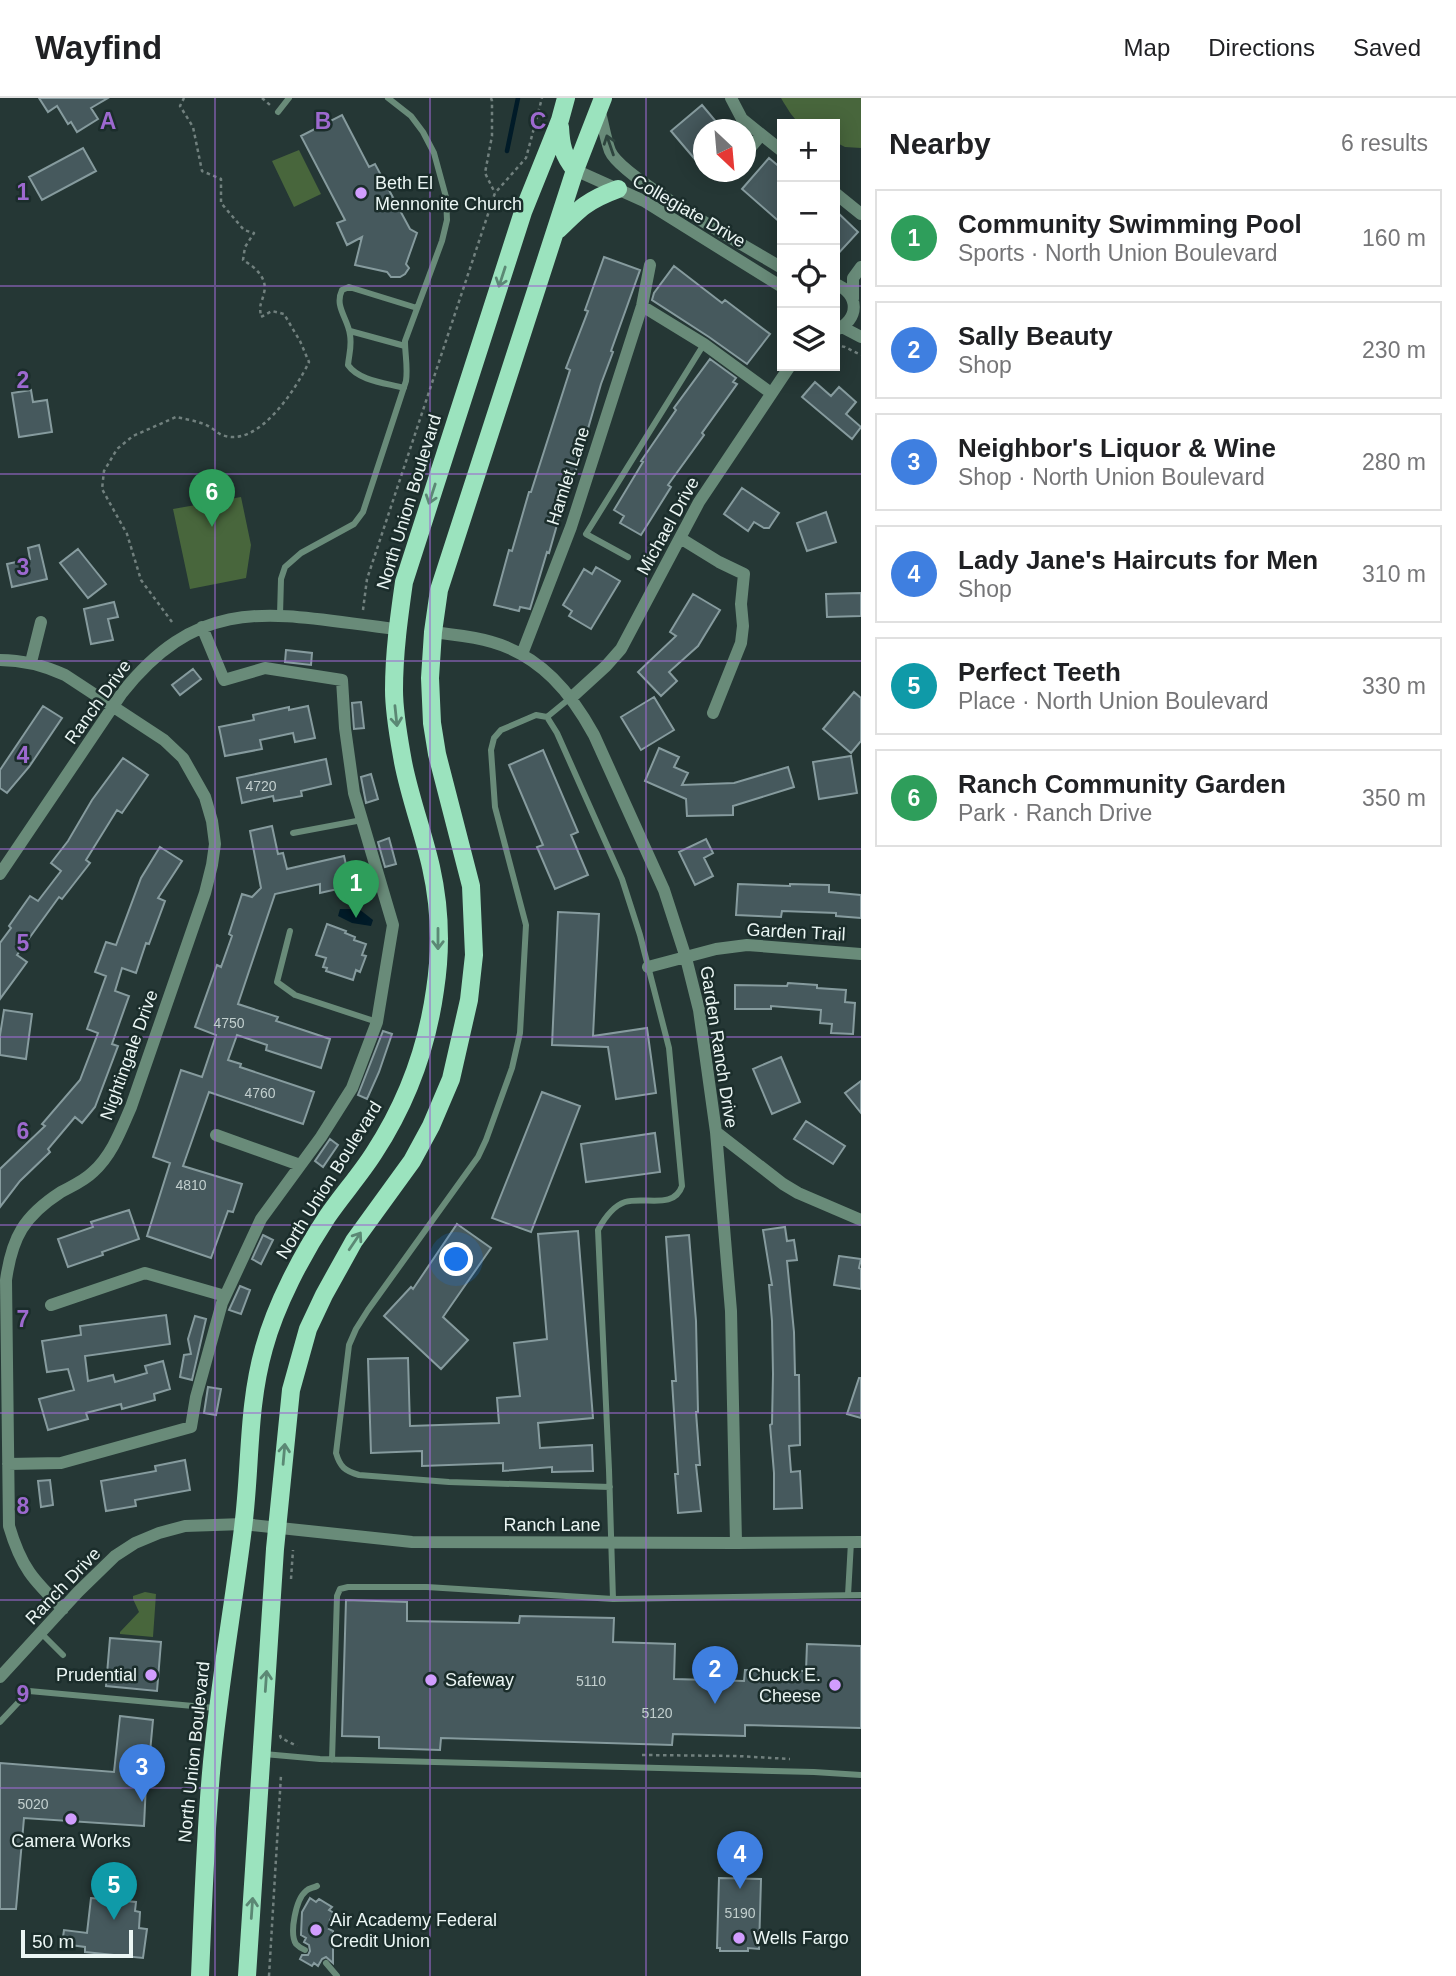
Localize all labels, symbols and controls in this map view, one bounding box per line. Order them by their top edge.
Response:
text: Wayfind [35,29,162,66]
text: Map [1124,34,1170,61]
text: Directions [1208,34,1315,61]
text: Saved [1353,34,1421,61]
text: A [100,108,116,134]
text: B [315,108,331,134]
text: C [530,108,546,134]
north arrow [693,119,756,182]
map controls [777,119,840,371]
button: + [777,119,840,182]
text: Nearby [889,127,991,160]
text: 6 results [1341,130,1428,156]
one-way arrow [602,134,615,156]
street label: Collegiate Drive [629,171,749,251]
place label: Beth El Mennonite Church [375,173,522,214]
text: 1 [17,179,30,205]
button: − [777,182,840,245]
marker: Beth El Mennonite Church [353,185,369,201]
text: Community Swimming Pool [958,209,1302,239]
text: 1 [908,225,920,251]
text: 160 m [1362,225,1426,251]
text: Sports · North Union Boulevard [958,240,1278,266]
button: locate [777,245,840,308]
one-way arrow [495,266,507,288]
button: layers [777,308,840,371]
text: Sally Beauty [958,321,1113,351]
text: 2 [908,337,920,363]
text: 230 m [1362,337,1426,363]
text: Shop [958,352,1012,378]
text: 2 [17,367,29,393]
street label: North Union Boulevard [373,412,445,592]
street label: Hamlet Lane [543,424,593,528]
text: Neighbor's Liquor & Wine [958,433,1276,463]
text: 3 [908,449,920,475]
text: 280 m [1362,449,1426,475]
text: Shop · North Union Boulevard [958,464,1265,490]
pin: 6 [189,469,235,527]
street label: Michael Drive [633,473,703,579]
one-way arrow [425,482,437,504]
text: Lady Jane's Haircuts for Men [958,545,1318,575]
text: 3 [17,554,29,580]
text: 4 [908,561,920,587]
text: 310 m [1362,561,1426,587]
text: Shop [958,576,1012,602]
street label: Ranch Drive [61,656,135,748]
text: Perfect Teeth [958,657,1121,687]
text: 5 [908,673,920,699]
text: 330 m [1362,673,1426,699]
text: Place · North Union Boulevard [958,688,1269,714]
one-way arrow [390,704,403,727]
text: 4 [17,742,30,768]
text: Ranch Community Garden [958,769,1286,799]
house number: 4720 [245,778,277,794]
text: 6 [908,785,920,811]
text: 350 m [1362,785,1426,811]
text: Park · Ranch Drive [958,800,1152,826]
pin: 1 [333,860,379,918]
street label: Garden Trail [746,919,846,945]
one-way arrow [431,927,444,950]
text: 5 [17,930,30,956]
street label: Garden Ranch Drive [696,964,742,1130]
street label: Nightingale Drive [96,987,162,1123]
house number: 4750 [213,1015,245,1031]
house number: 4760 [244,1085,276,1101]
street label: North Union Boulevard [272,1097,386,1263]
text: 6 [17,1118,29,1144]
house number: 4810 [175,1177,207,1193]
one-way arrow [348,1232,362,1251]
your location [439,1242,473,1276]
text: 7 [17,1306,29,1332]
one-way arrow [278,1443,291,1466]
text: 8 [17,1493,30,1519]
street label: Ranch Lane [503,1515,601,1535]
street label: Ranch Drive [21,1543,105,1629]
pin: 2 [692,1646,738,1704]
street label: North Union Boulevard [175,1660,213,1844]
place label: Prudential [56,1665,137,1685]
place label: Chuck E. Cheese [748,1665,821,1706]
marker: Prudential [143,1667,159,1683]
one-way arrow [259,1670,272,1693]
place label: Safeway [445,1670,514,1690]
marker: Safeway [423,1672,439,1688]
house number: 5110 [576,1673,606,1689]
marker: Chuck E. Cheese [827,1677,843,1693]
text: 9 [17,1681,29,1707]
house number: 5120 [641,1705,673,1721]
pin: 3 [119,1744,165,1802]
house number: 5020 [17,1796,49,1812]
marker: Camera Works [63,1811,79,1827]
place label: Camera Works [11,1831,131,1851]
pin: 4 [717,1831,763,1889]
pin: 5 [91,1862,137,1920]
one-way arrow [246,1897,259,1920]
house number: 5190 [724,1905,756,1921]
place label: Air Academy Federal Credit Union [330,1910,497,1951]
marker: Air Academy Federal Credit Union [308,1922,324,1938]
scale bar [21,1927,133,1959]
place label: Wells Fargo [753,1928,849,1948]
marker: Wells Fargo [731,1930,747,1946]
text: 50 m [32,1931,74,1952]

